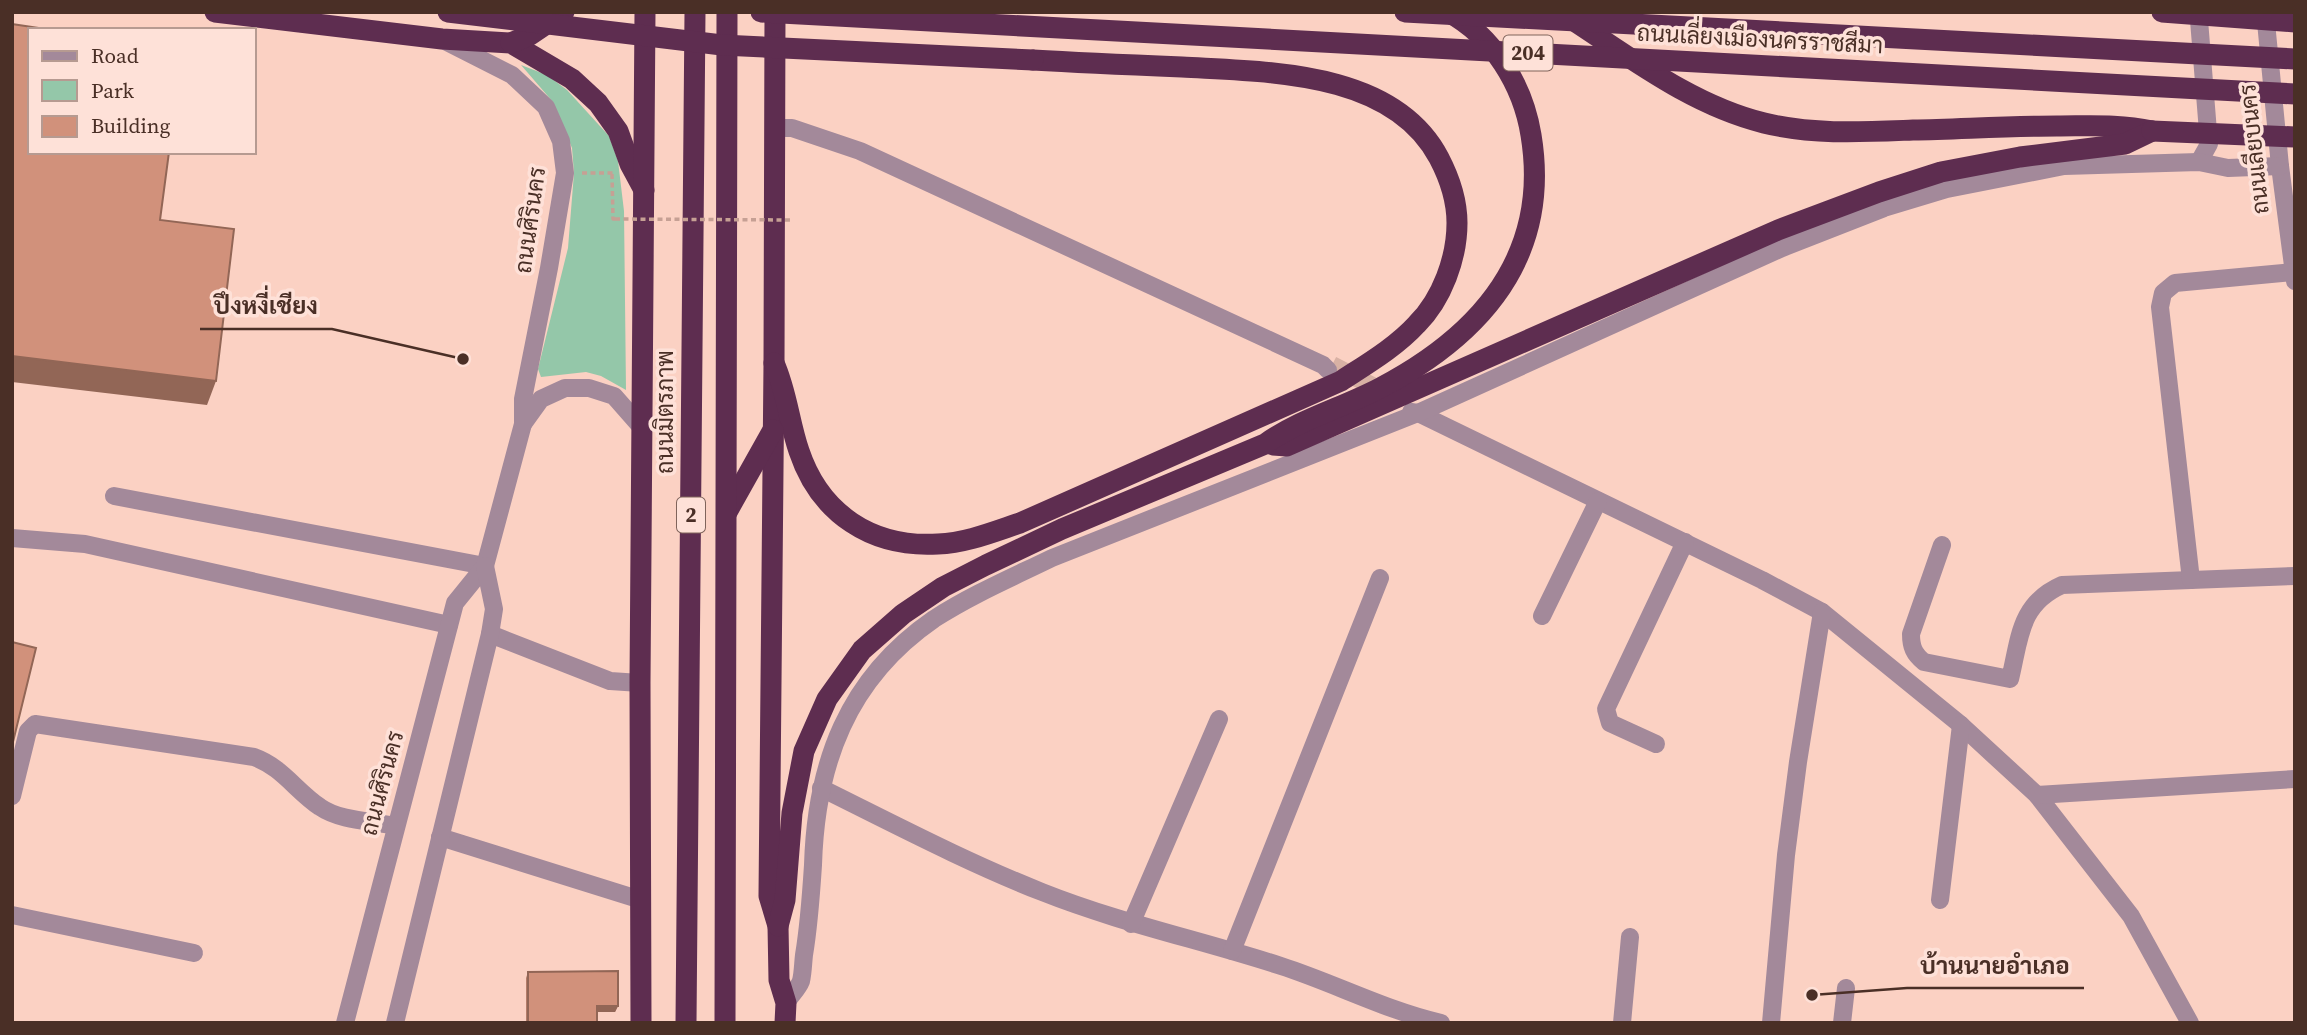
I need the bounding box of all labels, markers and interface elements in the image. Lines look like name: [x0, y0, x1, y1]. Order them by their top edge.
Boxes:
street label: ถนนเลี่ยงเมืองนครราชสีมา: [1636, 12, 1884, 61]
legend: [28, 28, 256, 154]
road number: 204: [1504, 36, 1552, 70]
text: Road: [91, 41, 139, 70]
text: Park: [91, 76, 135, 105]
street label: ถนนเลียบนคร: [2231, 82, 2277, 216]
text: Building: [91, 111, 170, 140]
street label: ถนนศิรินคร: [507, 165, 553, 275]
callout: ปึงหงี่เชียง: [200, 284, 332, 329]
text: ปึงหงี่เชียง: [212, 285, 318, 322]
street label: ถนนมิตรภาพ: [649, 350, 681, 474]
road number: 2: [677, 498, 705, 532]
street label: ถนนศิรินคร: [353, 727, 411, 839]
callout: บ้านนายอำเภอ: [1907, 943, 2084, 988]
text: บ้านนายอำเภอ: [1920, 949, 2070, 982]

